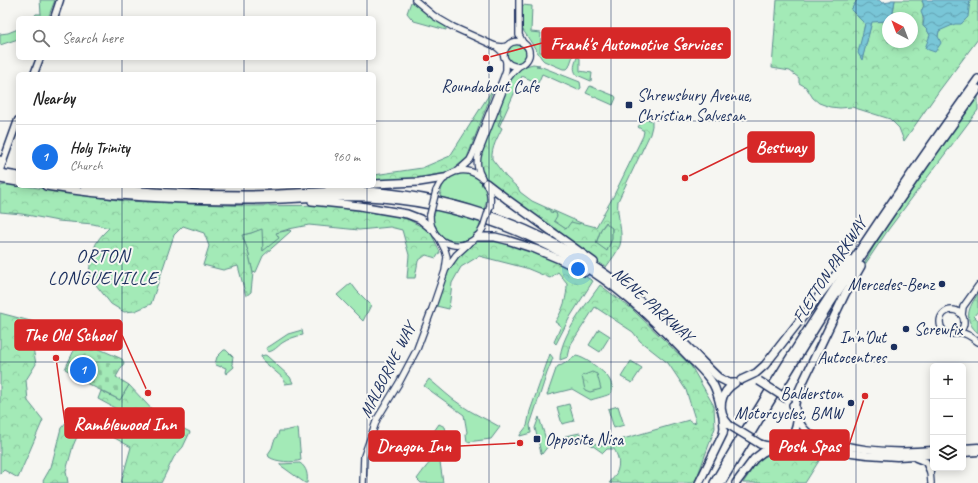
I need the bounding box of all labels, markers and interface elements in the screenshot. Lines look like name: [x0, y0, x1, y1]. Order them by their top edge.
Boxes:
north arrow: [882, 12, 918, 48]
search box: [16, 16, 376, 60]
icon: search: [30, 27, 52, 49]
callout: Frank's Automotive Services: [542, 28, 730, 58]
text: Search here: [62, 29, 123, 48]
text: Frank's Automotive Services: [550, 33, 723, 55]
marker: Roundabout Cafe: [485, 64, 495, 74]
place label: Roundabout Cafe: [441, 76, 540, 97]
place label: Shrewsbury Avenue, Christian Salvesan: [637, 85, 752, 126]
text: Nearby: [32, 88, 75, 109]
marker: Shrewsbury Avenue, Christian Salvesan: [624, 100, 634, 110]
callout: Bestway: [748, 132, 814, 162]
text: Bestway: [756, 136, 808, 158]
text: Holy Trinity: [70, 139, 130, 158]
text: 1: [42, 149, 48, 165]
text: 960 m: [332, 149, 360, 165]
text: Church: [70, 158, 103, 174]
street label: FLETTON PARKWAY: [788, 211, 873, 327]
district label: ORTON LONGUEVILLE: [48, 244, 160, 290]
your location: [568, 259, 588, 279]
street label: NENE PARKWAY: [608, 262, 700, 349]
place label: Mercedes-Benz: [848, 274, 936, 295]
marker: Mercedes-Benz: [937, 279, 947, 289]
street label: MALBORNE WAY: [355, 316, 422, 421]
place label: Screwfix: [914, 319, 963, 340]
callout: The Old School: [15, 320, 122, 350]
text: The Old School: [23, 324, 118, 346]
marker: Screwfix: [901, 324, 911, 334]
place label: In'n'Out Autocentres: [818, 327, 888, 368]
marker: In'n'Out Autocentres: [889, 342, 899, 352]
pin: 1: [70, 355, 96, 385]
map controls: [930, 363, 966, 471]
button: +: [930, 363, 966, 399]
place label: Balderston Motorcycles, BMW: [735, 383, 845, 424]
marker: Balderston Motorcycles, BMW: [846, 398, 856, 408]
button: −: [930, 399, 966, 435]
callout: Ramblewood Inn: [65, 408, 184, 438]
text: Ramblewood Inn: [74, 413, 177, 435]
place label: Opposite Nisa: [545, 429, 624, 450]
callout: Posh Spas: [770, 430, 849, 460]
callout: Dragon Inn: [369, 431, 460, 461]
marker: Opposite Nisa: [532, 434, 542, 444]
text: Dragon Inn: [377, 435, 452, 457]
text: Posh Spas: [778, 435, 842, 457]
button: layers: [930, 435, 966, 471]

